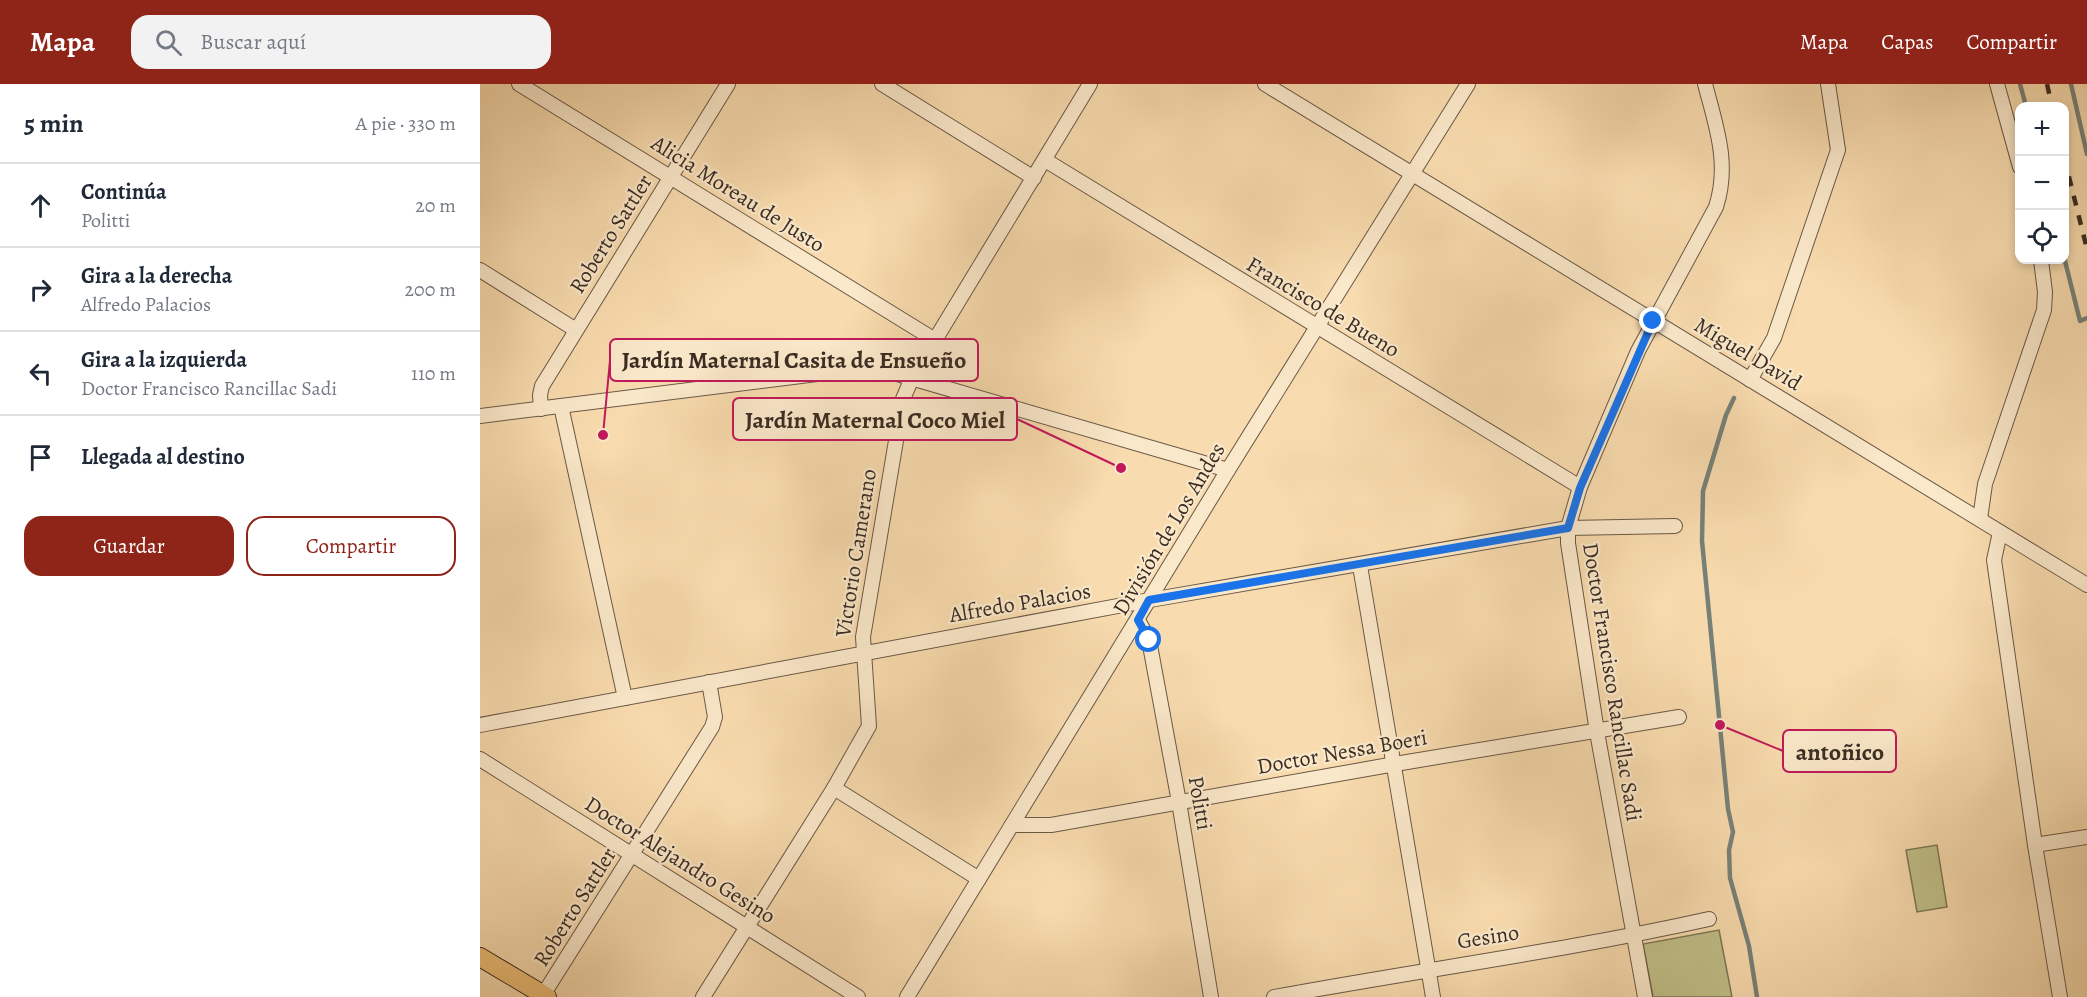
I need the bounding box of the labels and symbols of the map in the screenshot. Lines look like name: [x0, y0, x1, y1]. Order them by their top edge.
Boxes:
street label: Alicia Moreau de Justo: [645, 128, 831, 260]
street label: Roberto Sattler: [562, 169, 660, 299]
street label: Francisco de Bueno: [1241, 249, 1405, 365]
route end: [1639, 307, 1665, 333]
street label: Miguel David: [1689, 310, 1807, 398]
callout: Jardín Maternal Casita de Ensueño: [610, 339, 978, 381]
text: Jardín Maternal Casita de Ensueño: [622, 344, 966, 376]
callout: Jardín Maternal Coco Miel: [733, 398, 1017, 440]
text: Jardín Maternal Coco Miel: [745, 404, 1006, 436]
street label: División de Los Andes: [1106, 437, 1232, 621]
street label: Victorio Camerano: [828, 467, 884, 640]
street label: Doctor Francisco Rancillac Sadi: [1575, 540, 1649, 824]
street label: Alfredo Palacios: [946, 576, 1093, 630]
route start: [1135, 626, 1161, 652]
street label: Doctor Nessa Boeri: [1254, 722, 1430, 782]
callout: antoñico: [1783, 730, 1896, 772]
text: antoñico: [1796, 736, 1884, 768]
street label: Politti: [1181, 774, 1219, 832]
street label: Doctor Alejandro Gesino: [579, 789, 781, 931]
street label: Roberto Sattler: [526, 842, 624, 972]
street label: Gesino: [1455, 917, 1521, 957]

